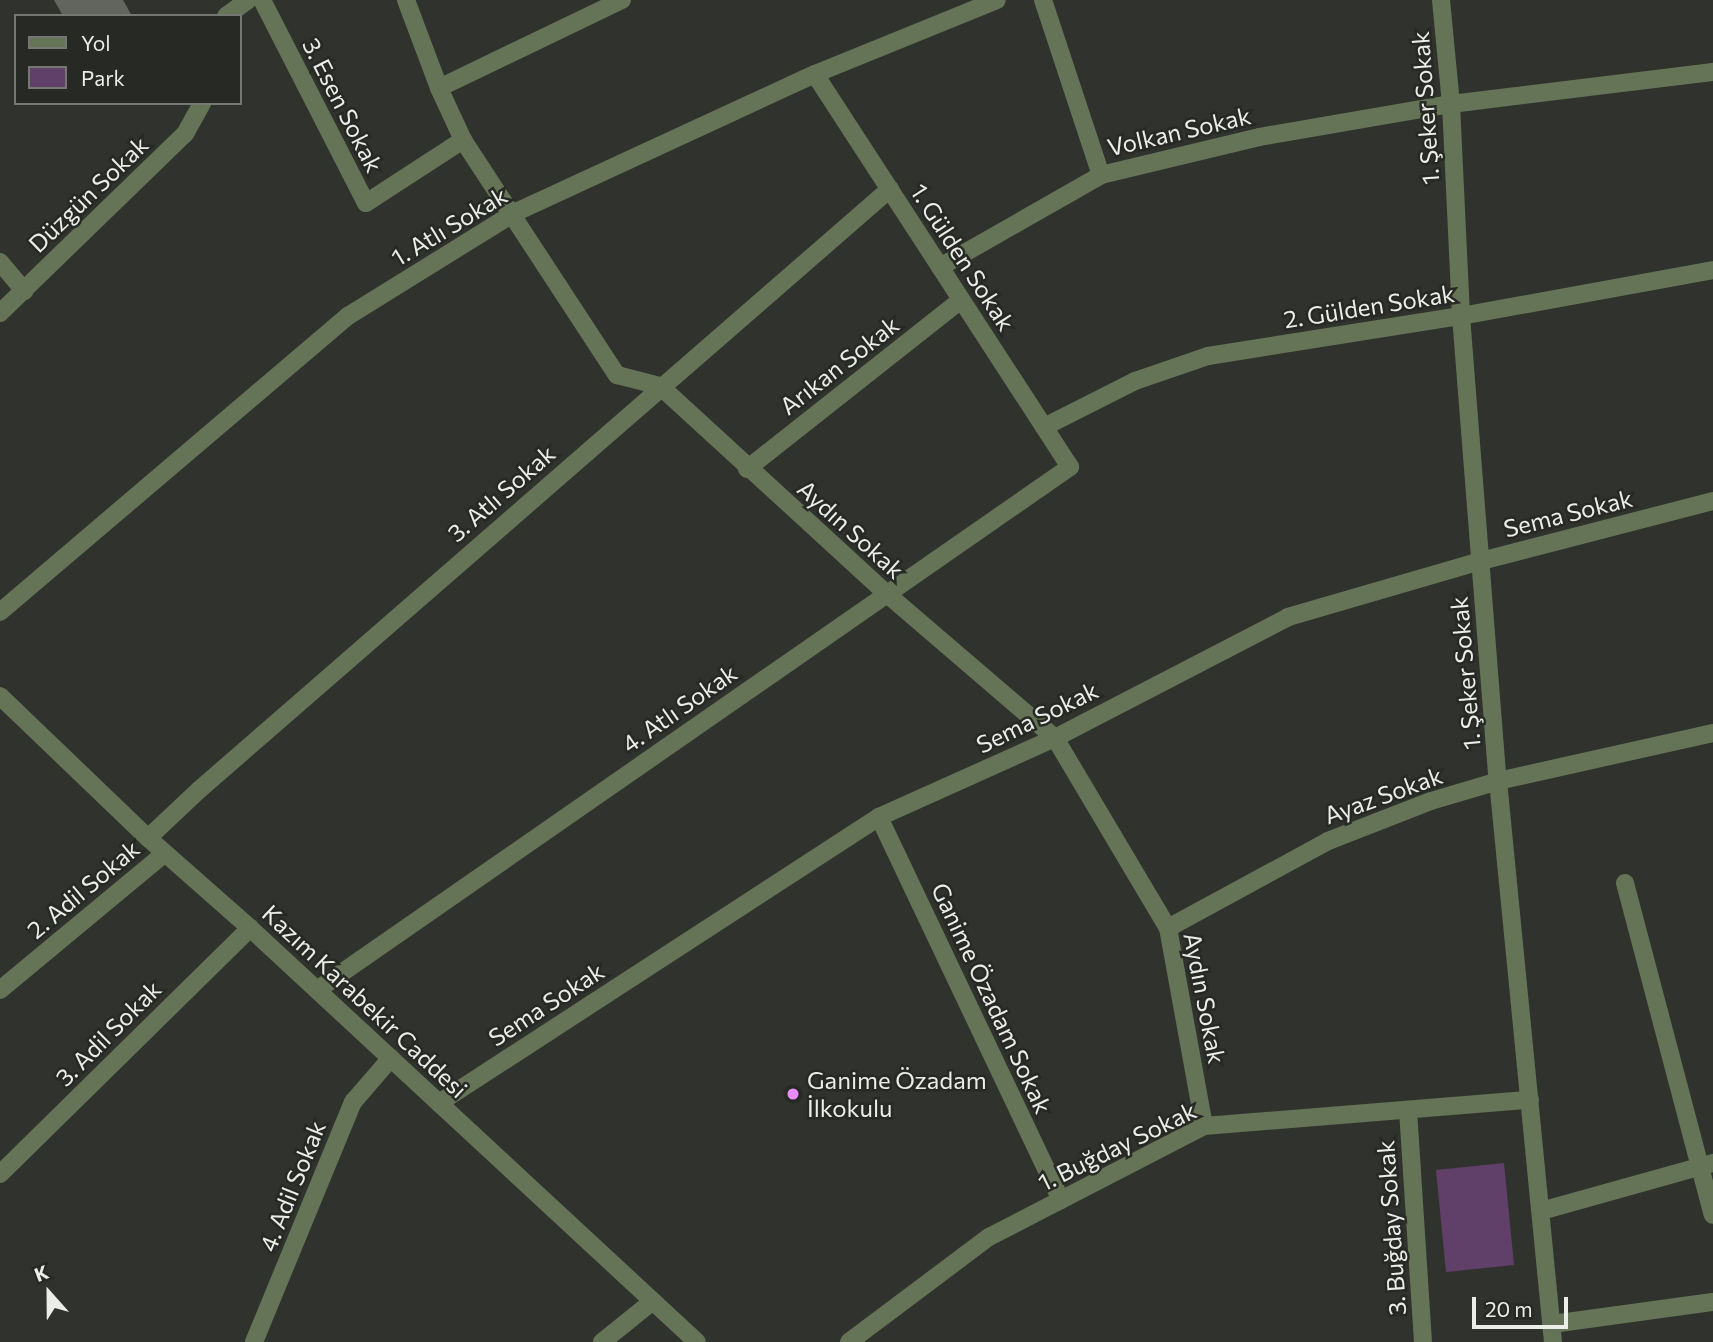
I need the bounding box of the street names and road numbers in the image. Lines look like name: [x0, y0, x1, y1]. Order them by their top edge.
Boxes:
street label: 1. Şeker Sokak: [1405, 30, 1445, 186]
street label: 3. Esen Sokak: [297, 33, 389, 177]
street label: Volkan Sokak: [1105, 101, 1253, 161]
street label: Düzgün Sokak: [22, 130, 154, 258]
street label: 1. Gülden Sokak: [905, 178, 1021, 336]
street label: 1. Atlı Sokak: [386, 180, 512, 272]
street label: 2. Gülden Sokak: [1282, 278, 1456, 334]
street label: Arıkan Sokak: [774, 310, 904, 420]
street label: 3. Atlı Sokak: [441, 439, 561, 547]
street label: Aydın Sokak: [792, 474, 910, 584]
street label: Sema Sokak: [1501, 483, 1635, 543]
street label: 1. Şeker Sokak: [1444, 595, 1486, 751]
street label: 4. Atlı Sokak: [616, 658, 742, 758]
street label: Sema Sokak: [971, 675, 1103, 759]
street label: Ayaz Sokak: [1320, 760, 1446, 830]
street label: 2. Adil Sokak: [21, 834, 145, 944]
street label: Ganime Özadam Sokak: [926, 878, 1058, 1118]
street label: Kazım Karabekir Caddesi: [257, 899, 473, 1103]
street label: Aydın Sokak: [1178, 930, 1232, 1066]
street label: Sema Sokak: [483, 956, 609, 1052]
street label: 3. Adil Sokak: [49, 974, 167, 1092]
street label: 1. Buğday Sokak: [1033, 1095, 1201, 1197]
street label: 4. Adil Sokak: [253, 1117, 331, 1255]
street label: 3. Buğday Sokak: [1371, 1140, 1411, 1316]

